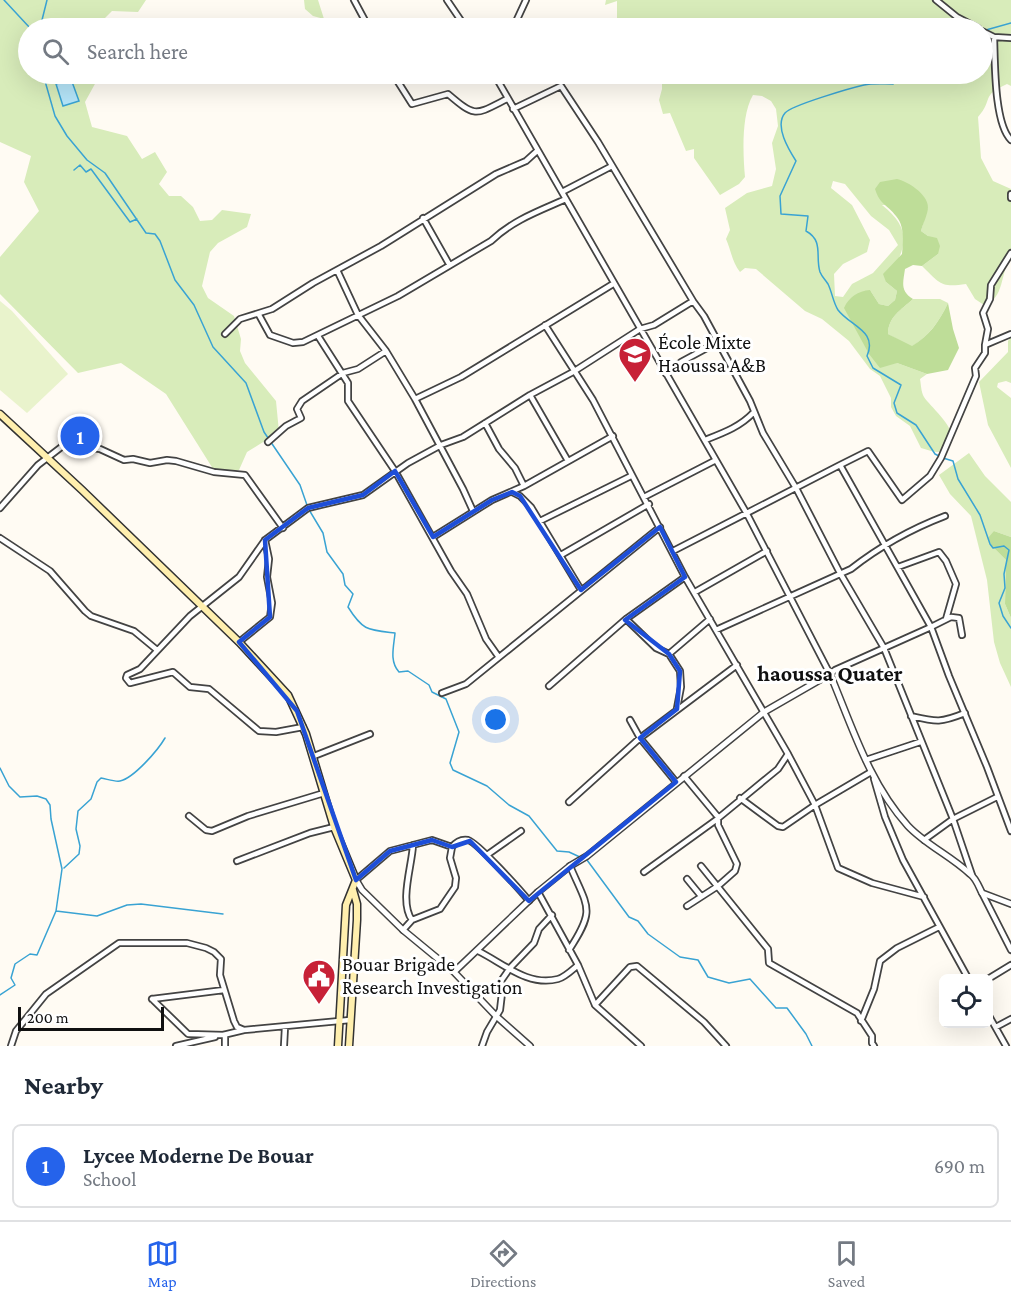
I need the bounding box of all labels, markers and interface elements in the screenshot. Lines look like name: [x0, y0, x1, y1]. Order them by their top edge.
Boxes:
search box: [18, 18, 993, 84]
icon: search: [39, 35, 72, 68]
text: Search here: [87, 39, 188, 64]
place label: École Mixte Haoussa A&B: [658, 331, 766, 376]
school or university icon: École Mixte Haoussa A&B: [617, 336, 653, 383]
pin: 1: [60, 414, 100, 458]
district label: haoussa Quater: [757, 661, 903, 686]
your location: [481, 705, 510, 734]
place label: Bouar Brigade Research Investigation: [342, 953, 523, 999]
public building icon: Bouar Brigade Research Investigation: [301, 958, 337, 1005]
map controls: [939, 974, 993, 1028]
button: locate: [939, 974, 993, 1028]
scale bar: [18, 1004, 164, 1032]
text: 200 m: [27, 1009, 69, 1026]
text: Nearby: [24, 1071, 103, 1100]
text: Lycee Moderne De Bouar: [83, 1143, 314, 1168]
text: 1: [42, 1155, 49, 1177]
text: 690 m: [934, 1155, 985, 1177]
text: School: [83, 1168, 136, 1190]
tab: Map: [146, 1237, 179, 1290]
tab: Directions: [470, 1237, 536, 1290]
tab: Saved: [828, 1237, 865, 1290]

